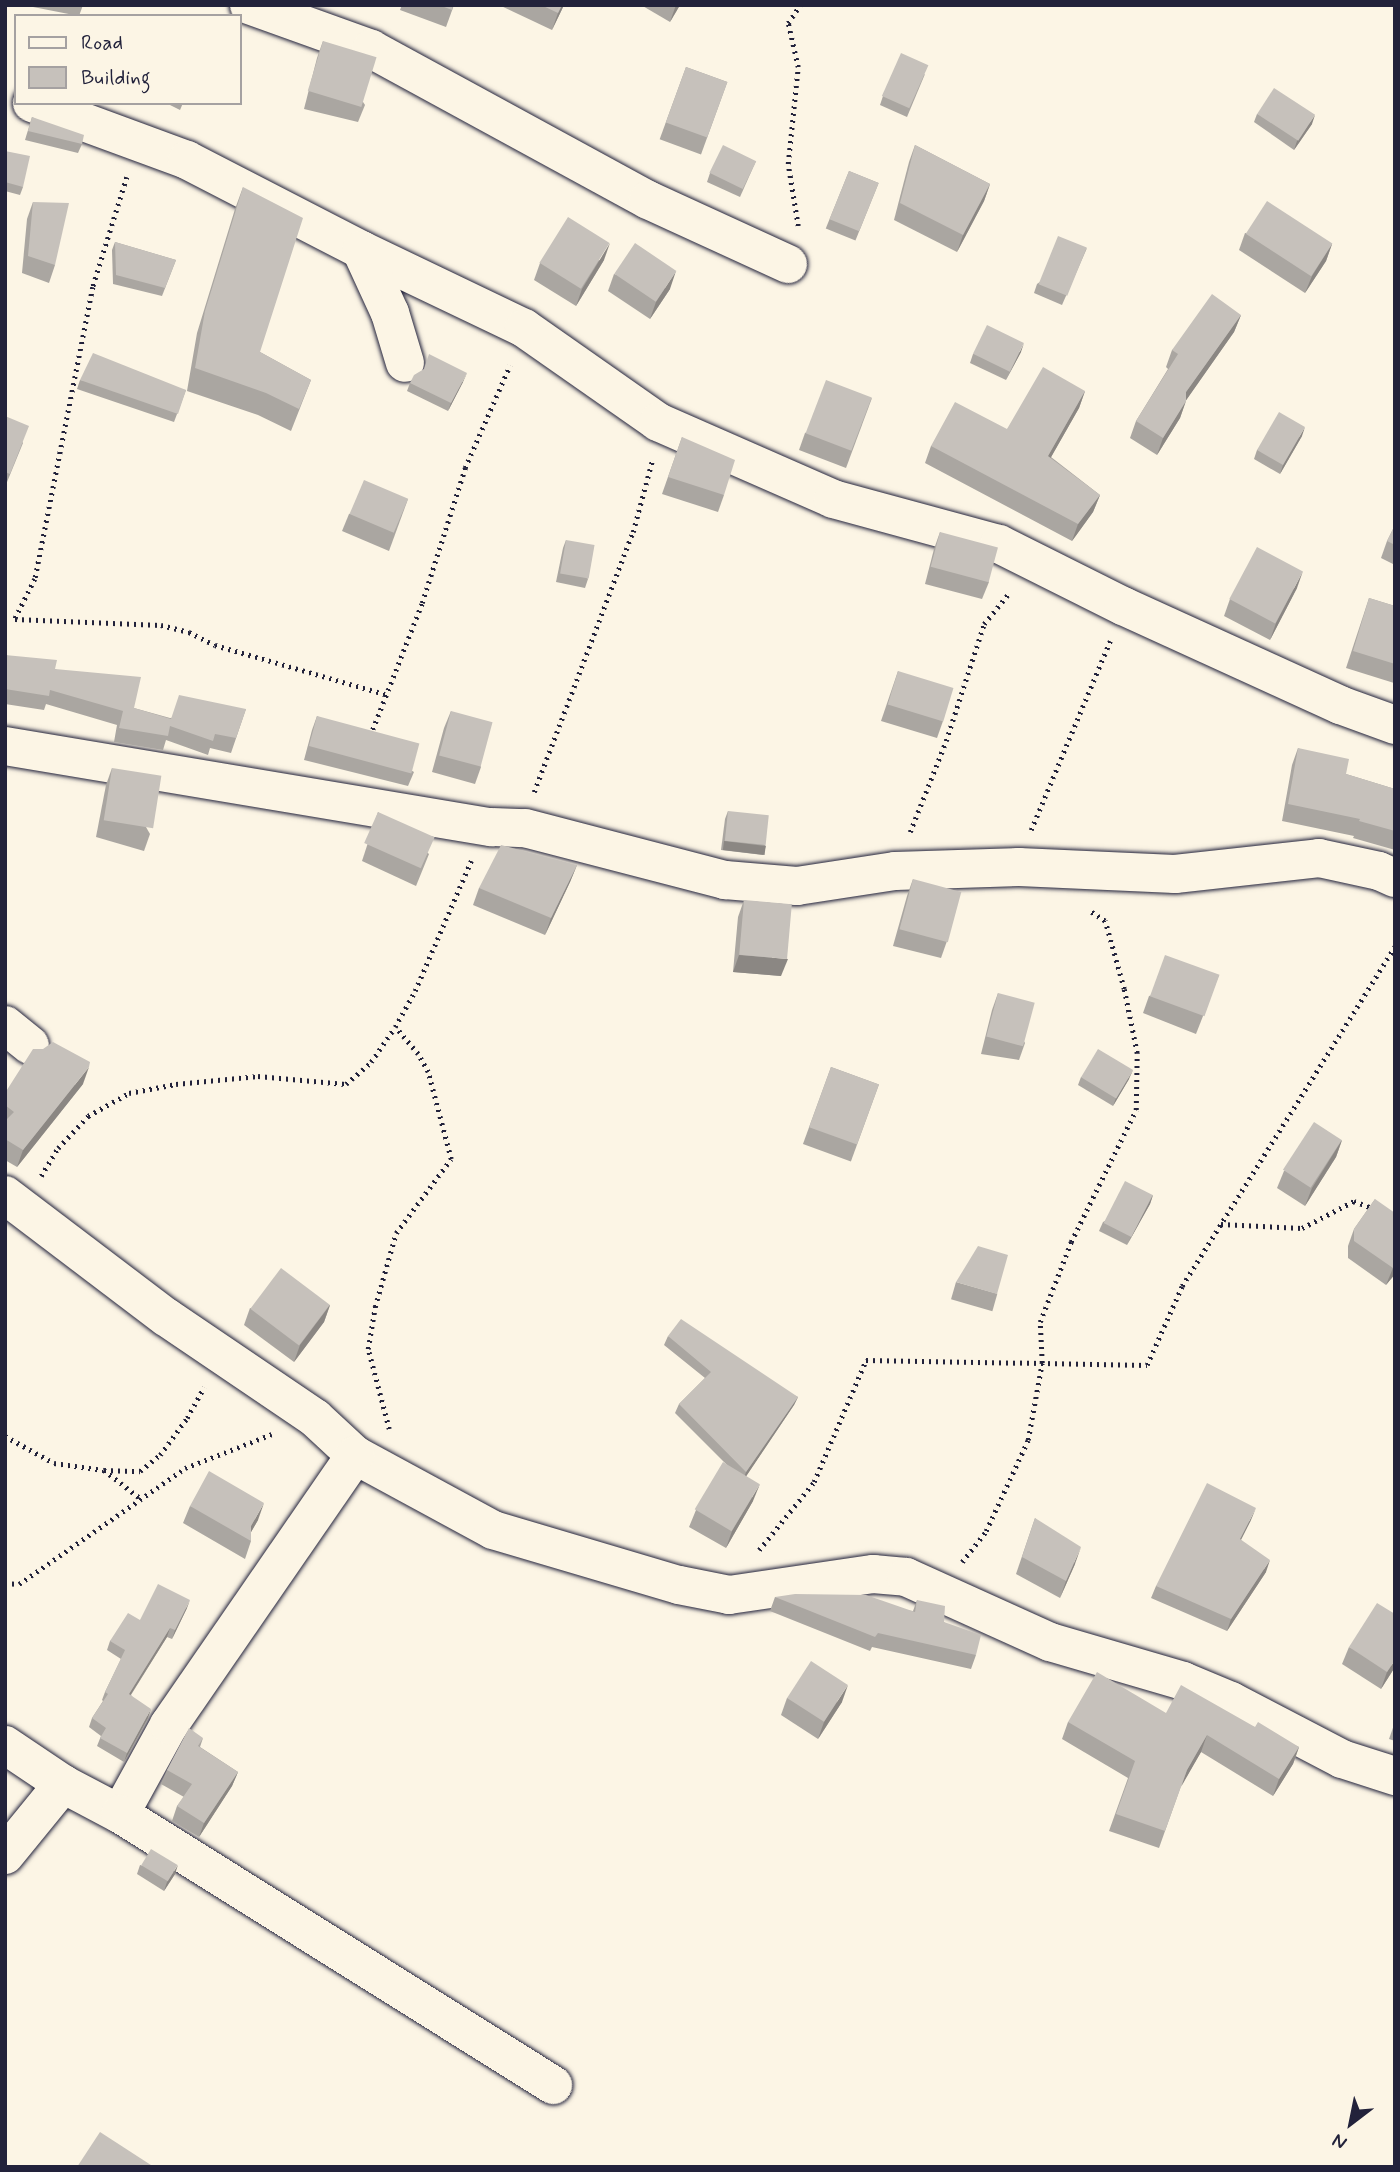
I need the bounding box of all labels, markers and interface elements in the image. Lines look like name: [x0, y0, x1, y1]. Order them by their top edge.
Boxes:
legend: [14, 14, 242, 105]
text: Road: [81, 29, 123, 57]
text: Building: [81, 64, 151, 92]
north arrow: [1316, 2088, 1386, 2158]
text: N: [1328, 2127, 1352, 2155]

